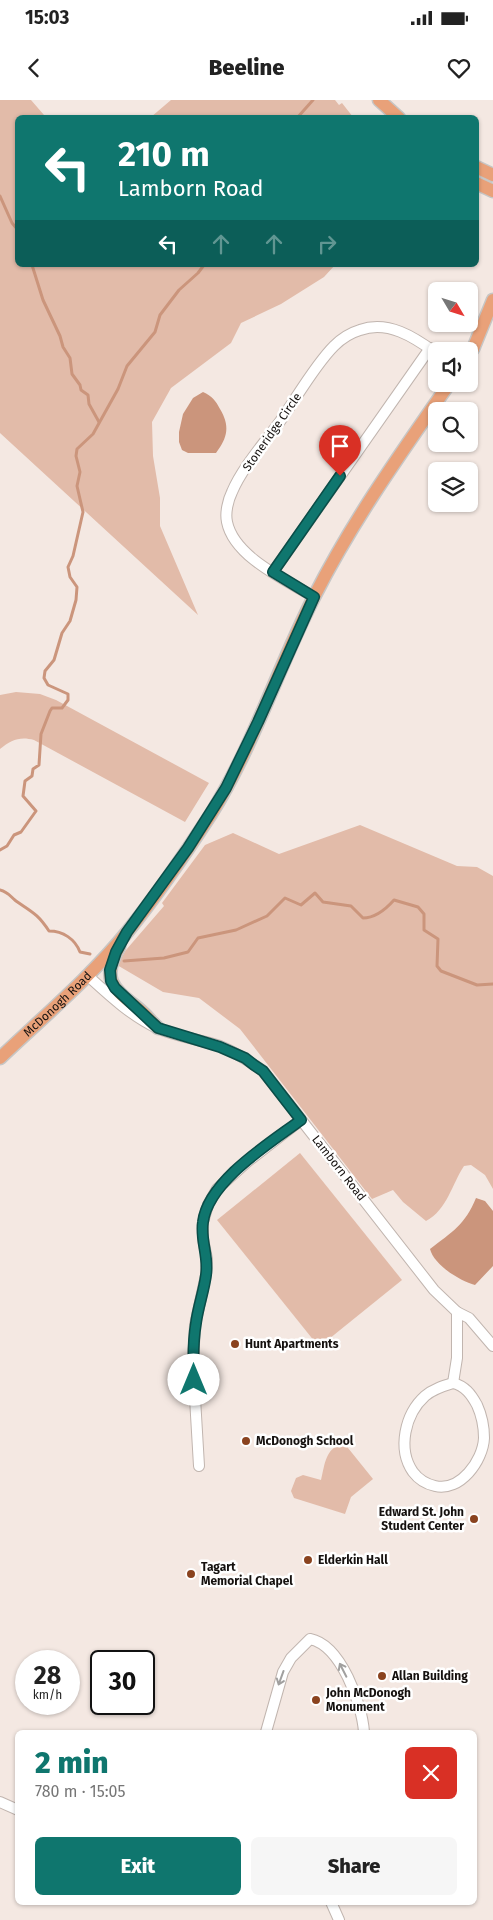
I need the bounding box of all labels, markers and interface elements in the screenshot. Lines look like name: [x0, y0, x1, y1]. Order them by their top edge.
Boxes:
text: 15:03: [25, 6, 69, 29]
icon: back: [20, 54, 48, 82]
text: Beeline: [209, 54, 284, 81]
icon: heart: [445, 54, 473, 82]
text: 210 m: [118, 133, 210, 175]
icon: left: [35, 135, 100, 200]
text: Lamborn Road: [118, 175, 263, 202]
icon: left: [154, 230, 182, 258]
icon: ahead: [207, 230, 235, 258]
icon: ahead: [260, 230, 288, 258]
icon: right: [313, 230, 341, 258]
north arrow: [428, 282, 478, 332]
map controls: [428, 282, 478, 512]
button: sound: [428, 342, 478, 392]
street label: Stoneridge Circle: [240, 390, 304, 474]
button: search: [428, 402, 478, 452]
pin: [319, 425, 361, 476]
icon: arrive: [326, 432, 354, 460]
button: layers: [428, 462, 478, 512]
street label: McDonogh Road: [21, 969, 95, 1039]
street label: Lamborn Road: [309, 1132, 369, 1204]
place label: Hunt Apartments: [245, 1337, 339, 1351]
marker: Hunt Apartments: [229, 1338, 241, 1350]
position arrow: [167, 1353, 219, 1405]
place label: McDonogh School: [256, 1434, 354, 1448]
marker: McDonogh School: [240, 1435, 252, 1447]
place label: Edward St. John Student Center: [379, 1505, 464, 1533]
marker: Edward St. John Student Center: [468, 1513, 480, 1525]
place label: Elderkin Hall: [318, 1553, 388, 1567]
marker: Elderkin Hall: [302, 1554, 314, 1566]
place label: Tagart Memorial Chapel: [201, 1560, 293, 1588]
marker: Tagart Memorial Chapel: [185, 1568, 197, 1580]
speed limit sign: 30: [90, 1650, 155, 1715]
text: 28: [34, 1661, 61, 1691]
one-way arrow: [338, 1663, 348, 1678]
place label: Allan Building: [391, 1669, 468, 1683]
one-way arrow: [276, 1670, 285, 1685]
marker: Allan Building: [376, 1670, 388, 1682]
place label: John McDonogh Monument: [325, 1686, 411, 1714]
text: km/h: [33, 1688, 62, 1702]
marker: John McDonogh Monument: [310, 1694, 322, 1706]
text: 2 min: [35, 1745, 108, 1781]
button: close: [405, 1747, 457, 1799]
text: 780 m · 15:05: [35, 1782, 126, 1801]
button: Exit: [35, 1837, 241, 1895]
button: Share: [251, 1837, 457, 1895]

